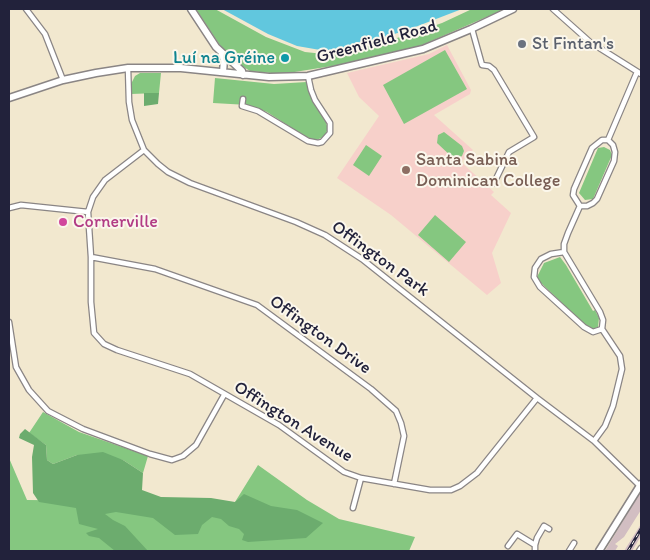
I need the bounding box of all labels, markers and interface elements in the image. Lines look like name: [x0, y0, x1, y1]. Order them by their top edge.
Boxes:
street label: Greenfield Road: [314, 15, 440, 69]
place label: St Fintan's: [532, 33, 614, 55]
marker: St Fintan's: [516, 38, 528, 50]
place label: Luí na Gréine: [173, 47, 275, 69]
marker: Luí na Gréine: [279, 52, 291, 64]
place label: Santa Sabina Dominican College: [416, 149, 561, 192]
marker: Santa Sabina Dominican College: [400, 164, 412, 176]
place label: Cornerville: [73, 211, 158, 233]
marker: Cornerville: [57, 216, 69, 228]
street label: Offington Park: [327, 216, 433, 302]
street label: Offington Drive: [265, 291, 375, 379]
street label: Offington Avenue: [229, 377, 357, 467]

